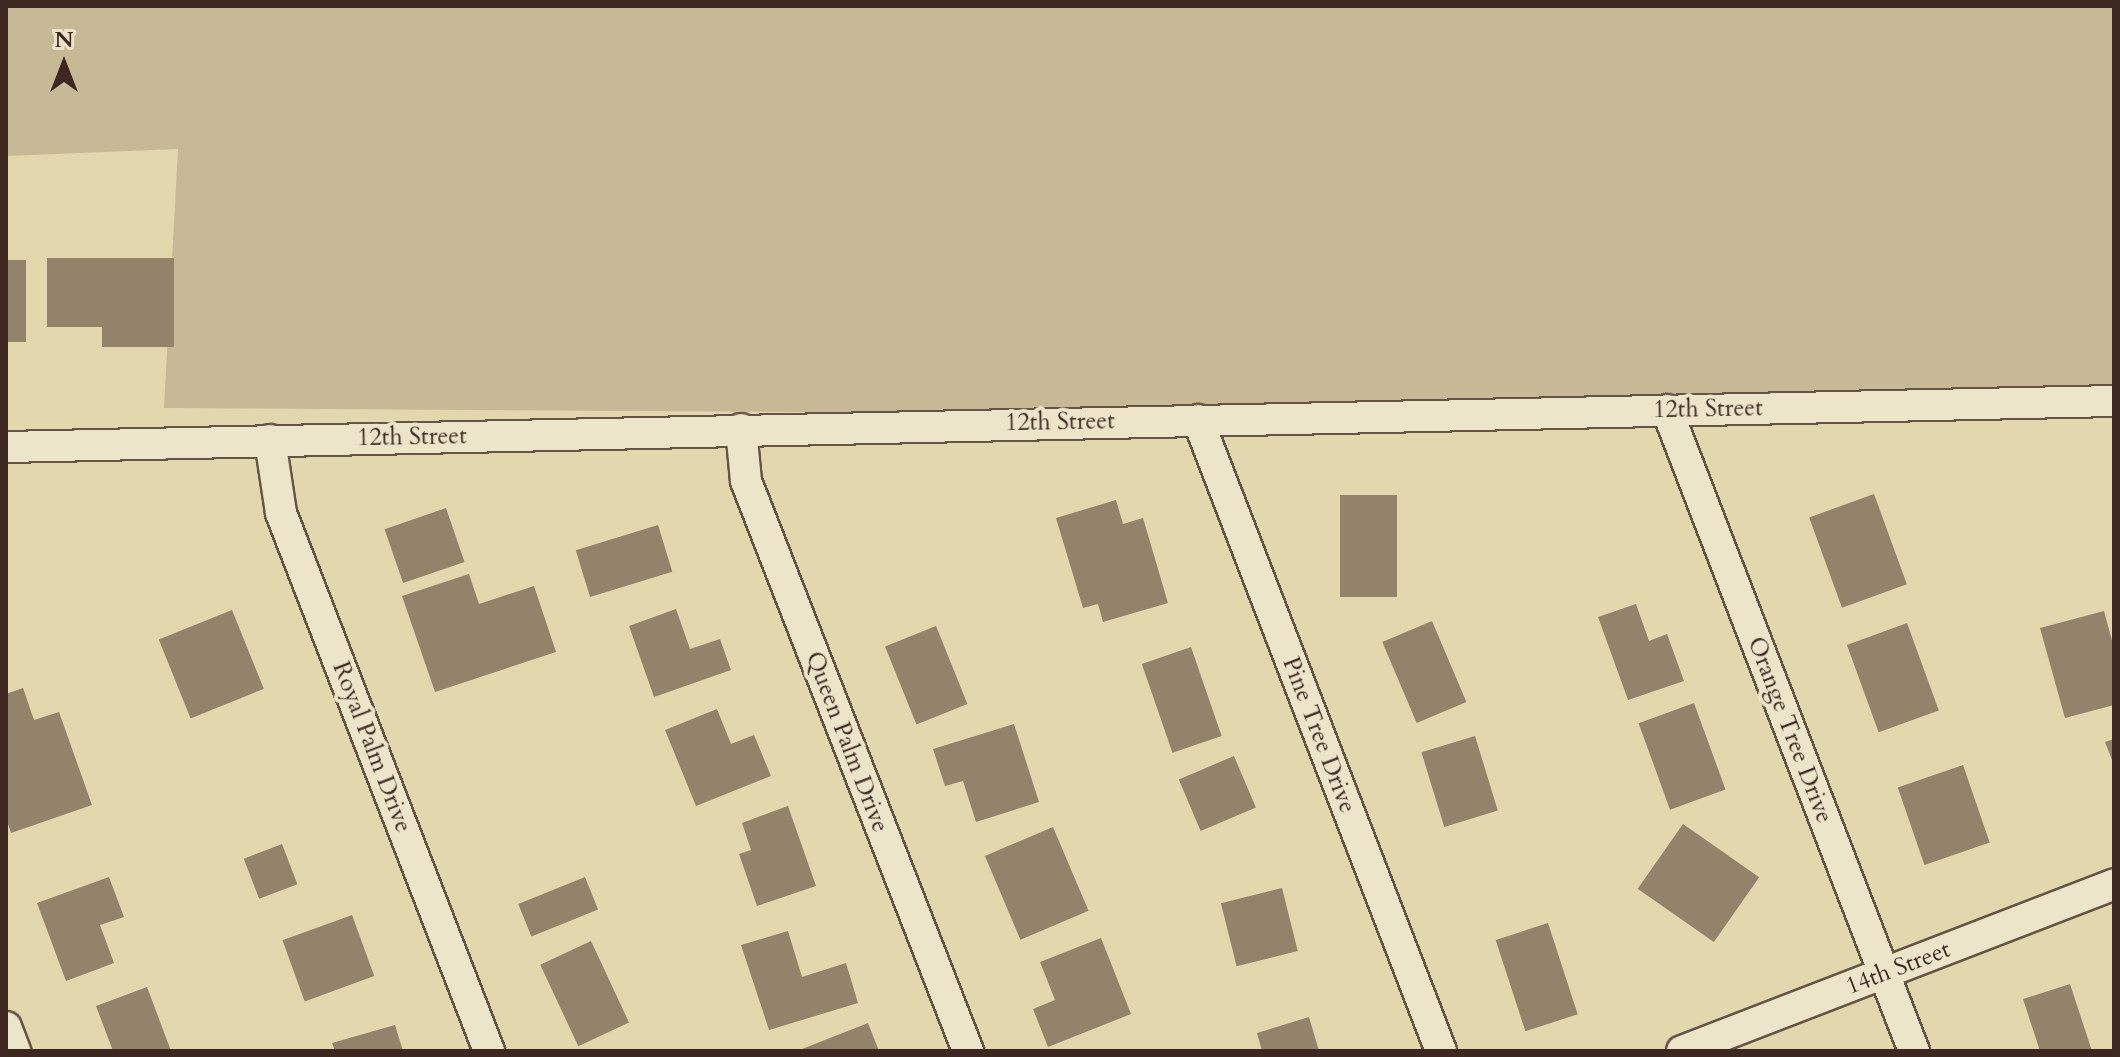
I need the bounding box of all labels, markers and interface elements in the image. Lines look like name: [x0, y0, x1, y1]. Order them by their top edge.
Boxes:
north arrow: [24, 24, 104, 104]
text: N: [54, 25, 74, 55]
street label: 12th Street: [1653, 394, 1763, 424]
street label: 12th Street: [1005, 407, 1115, 437]
street label: 12th Street: [357, 422, 467, 452]
street label: Orange Tree Drive: [1741, 633, 1839, 827]
street label: Queen Palm Drive: [799, 648, 895, 836]
street label: Pine Tree Drive: [1276, 653, 1362, 817]
street label: Royal Palm Drive: [326, 658, 418, 836]
street label: 14th Street: [1842, 935, 1954, 1001]

